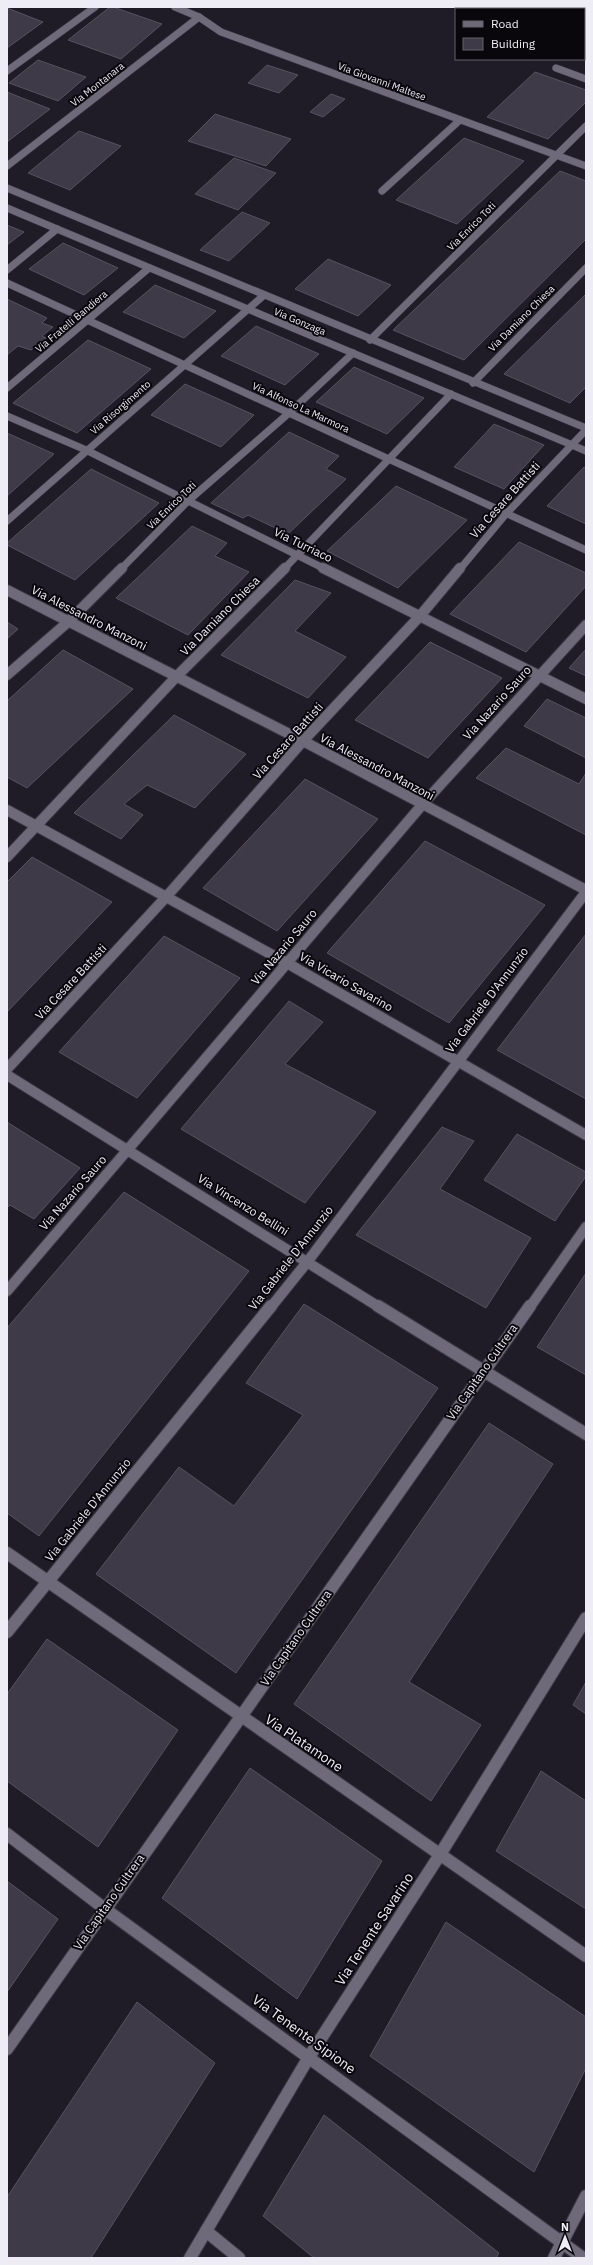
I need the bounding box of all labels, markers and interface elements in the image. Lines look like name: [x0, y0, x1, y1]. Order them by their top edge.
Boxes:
legend: [455, 8, 585, 60]
text: Road: [491, 16, 519, 31]
text: Building: [491, 36, 536, 51]
street label: Via Montanara: [68, 59, 127, 109]
street label: Via Giovanni Maltese: [336, 59, 428, 104]
street label: Via Enrico Toti: [444, 199, 498, 253]
street label: Via Damiano Chiesa: [485, 282, 558, 354]
street label: Via Fratelli Bandiera: [33, 287, 111, 355]
street label: Via Gonzaga: [272, 305, 328, 338]
street label: Via Risorgimento: [87, 377, 154, 437]
street label: Via Alfonso La Marmora: [250, 379, 352, 436]
street label: Via Cesare Battisti: [466, 458, 543, 541]
street label: Via Enrico Toti: [144, 479, 199, 532]
street label: Via Turriaco: [271, 524, 335, 565]
street label: Via Damiano Chiesa: [177, 572, 263, 659]
street label: Via Alessandro Manzoni: [29, 582, 150, 653]
street label: Via Nazario Sauro: [459, 662, 534, 743]
street label: Via Cesare Battisti: [249, 699, 326, 782]
street label: Via Alessandro Manzoni: [317, 730, 437, 803]
street label: Via Nazario Sauro: [247, 905, 320, 988]
street label: Via Cesare Battisti: [32, 941, 110, 1023]
street label: Via Gabriele D'Annunzio: [442, 944, 531, 1055]
street label: Via Vicario Savarino: [297, 949, 396, 1015]
street label: Via Nazario Sauro: [36, 1152, 110, 1233]
street label: Via Vincenzo Bellini: [195, 1170, 292, 1239]
street label: Via Gabriele D'Annunzio: [245, 1202, 336, 1313]
street label: Via Capitano Cultrera: [443, 1320, 521, 1423]
street label: Via Gabriele D'Annunzio: [41, 1455, 134, 1564]
street label: Via Capitano Cultrera: [257, 1586, 335, 1689]
street label: Via Platamone: [261, 1710, 347, 1776]
street label: Via Capitano Cultrera: [70, 1850, 148, 1953]
street label: Via Tenente Savarino: [331, 1869, 417, 1989]
street label: Via Tenente Sipione: [249, 1990, 360, 2078]
north arrow: [545, 2217, 585, 2257]
text: N: [561, 2220, 569, 2234]

